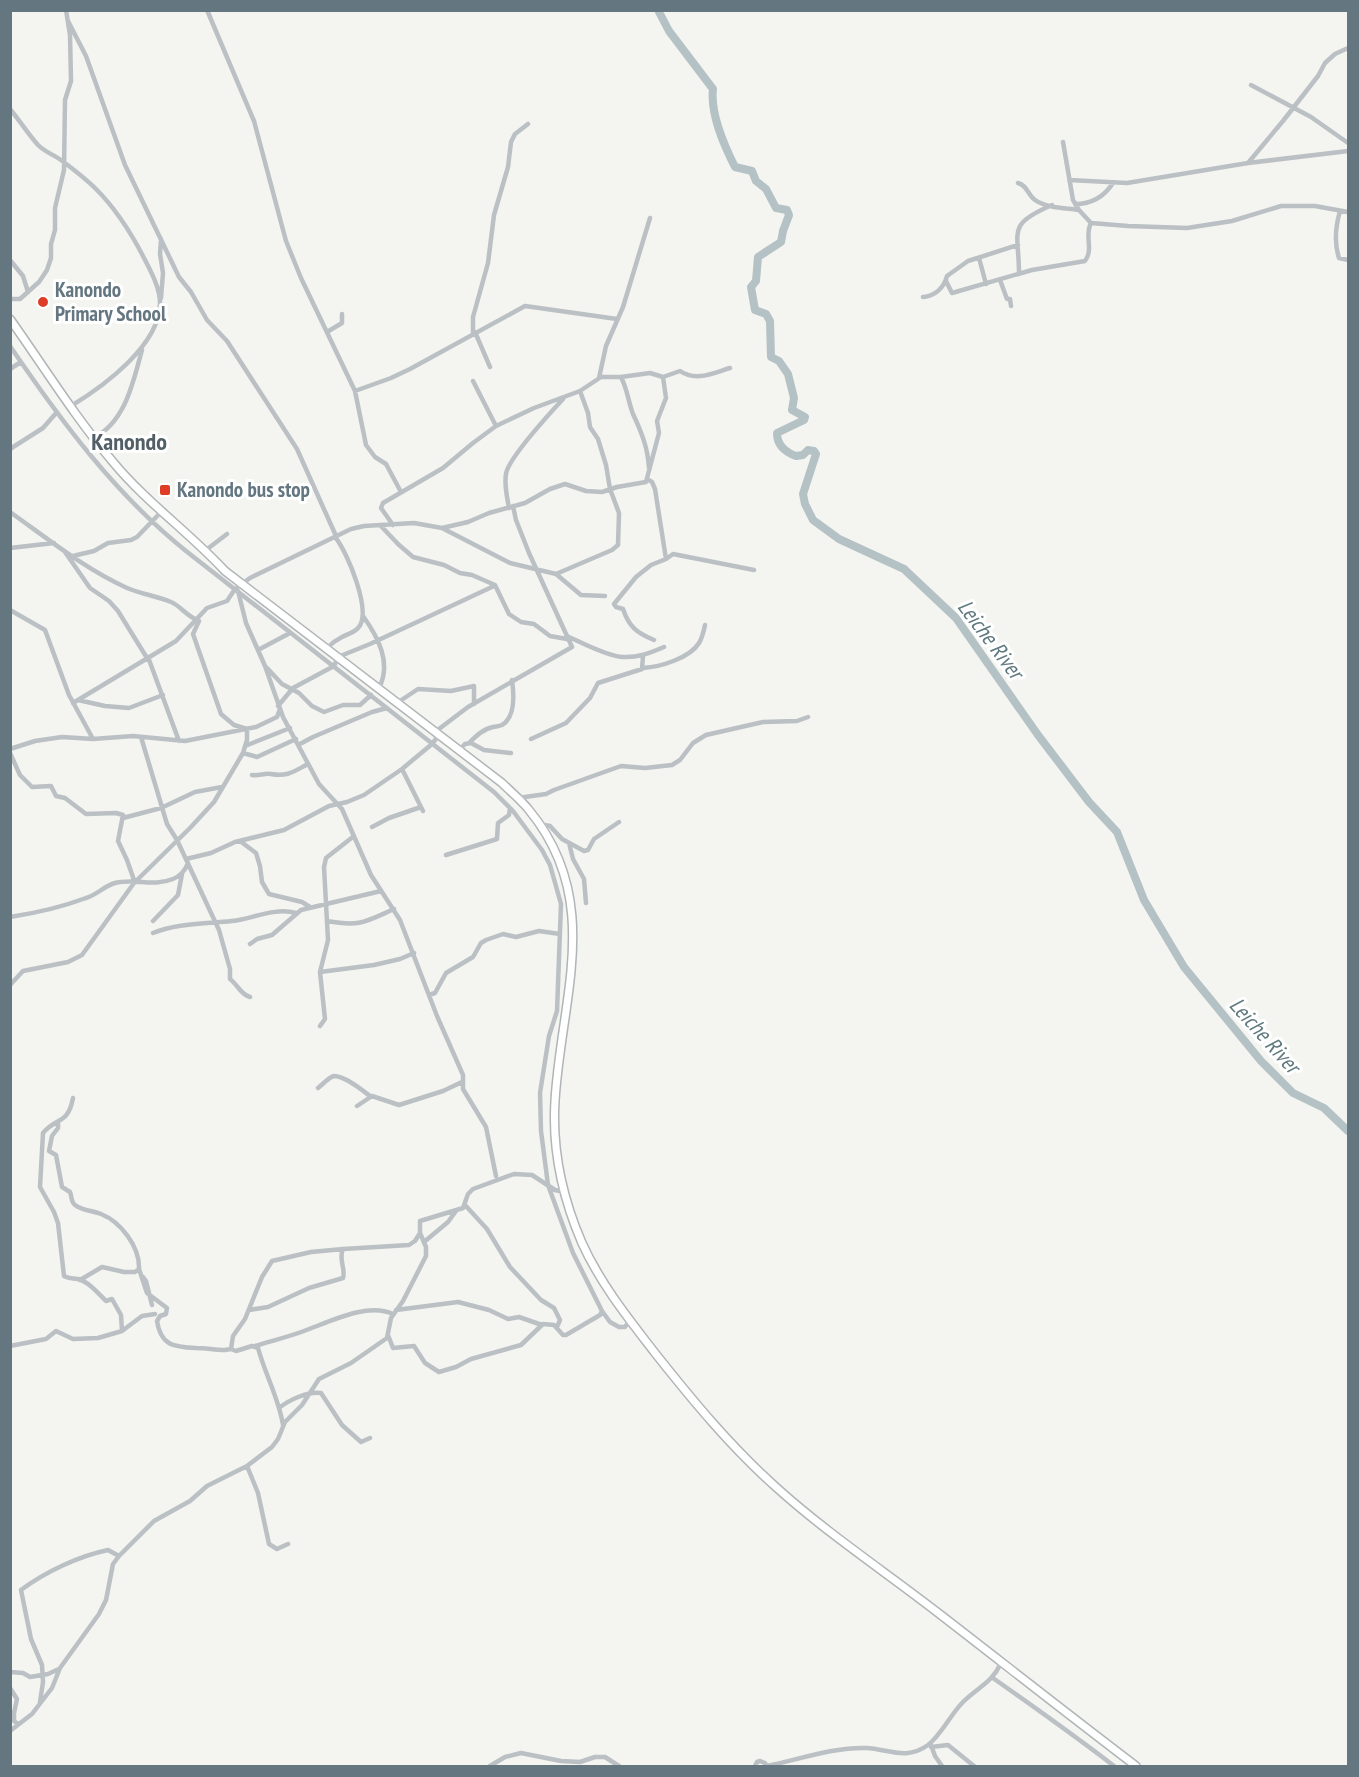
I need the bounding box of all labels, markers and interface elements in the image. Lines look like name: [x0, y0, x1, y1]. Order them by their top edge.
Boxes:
place label: Kanondo Primary School: [55, 276, 167, 327]
marker: Kanondo Primary School: [36, 295, 50, 309]
district label: Kanondo: [91, 426, 167, 457]
place label: Kanondo bus stop: [177, 476, 310, 503]
marker: Kanondo bus stop: [158, 483, 172, 497]
water label: Leiche River: [952, 594, 1032, 687]
water label: Leiche River: [1224, 991, 1308, 1081]

